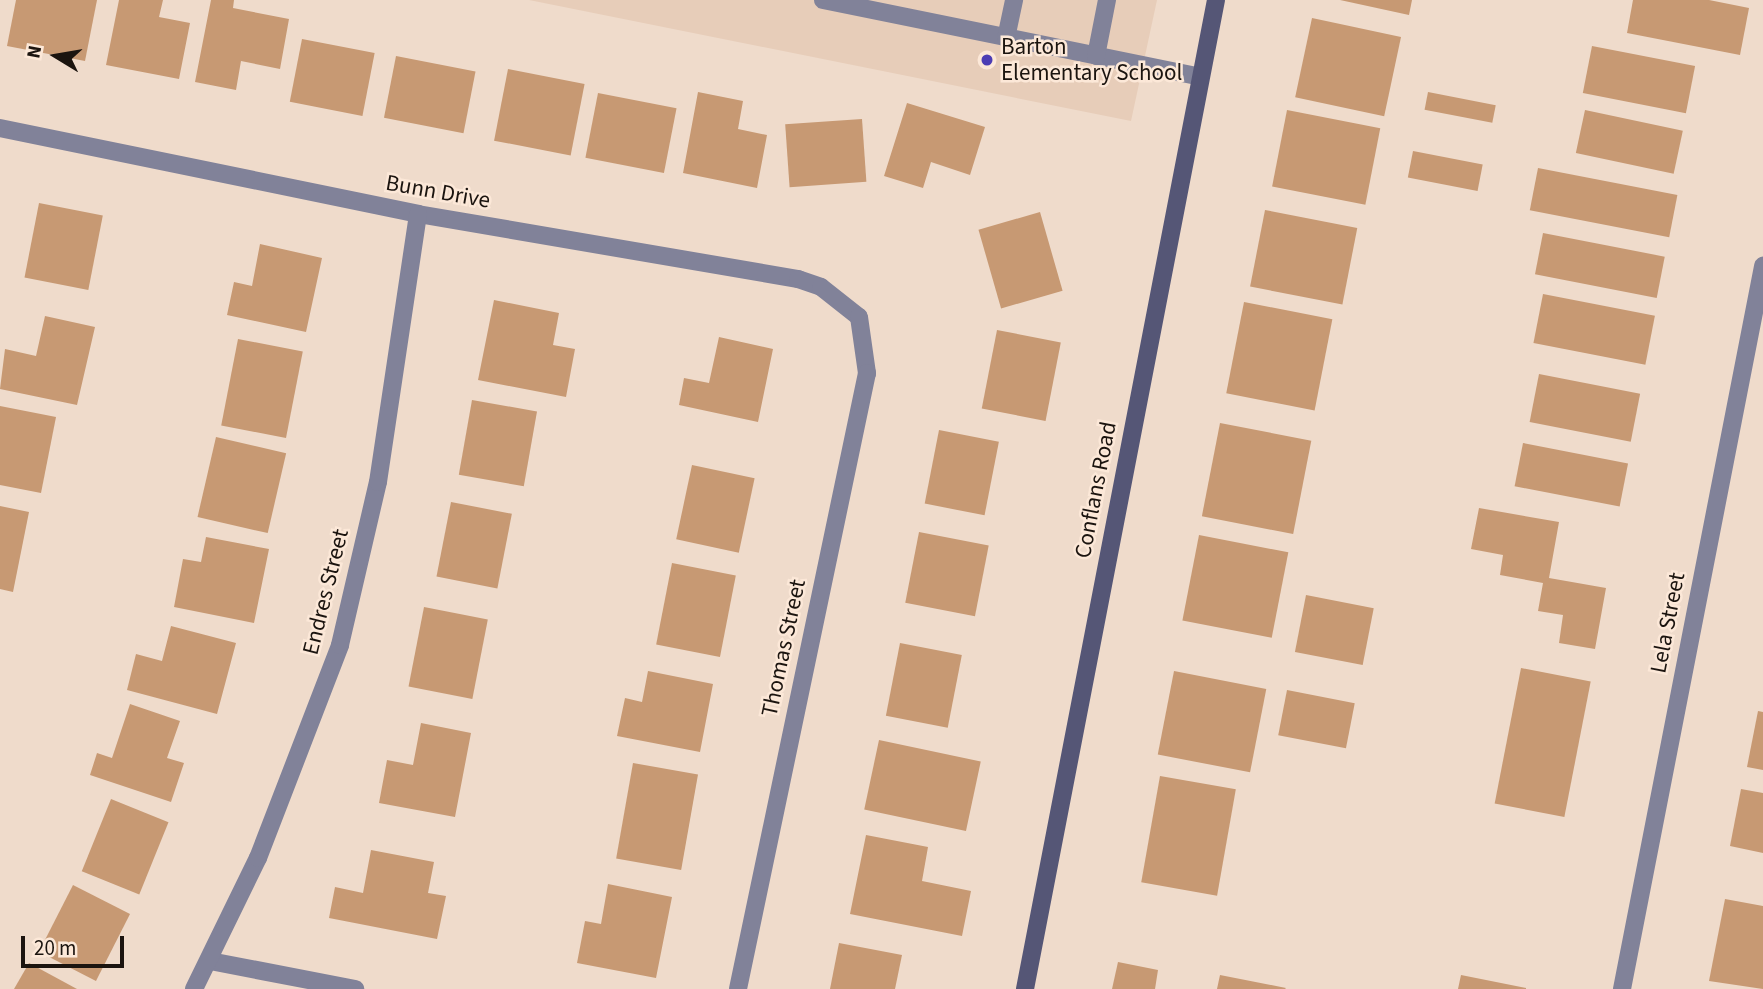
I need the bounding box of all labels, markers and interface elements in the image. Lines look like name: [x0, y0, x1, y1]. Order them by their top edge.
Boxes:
north arrow: [21, 21, 91, 91]
place label: Barton Elementary School: [1001, 33, 1182, 87]
text: N: [20, 43, 49, 61]
marker: Barton Elementary School: [979, 52, 995, 68]
street label: Bunn Drive: [384, 169, 492, 215]
street label: Conflans Road: [1069, 419, 1123, 561]
street label: Endres Street: [297, 526, 355, 658]
street label: Lela Street: [1645, 570, 1691, 676]
street label: Thomas Street: [756, 577, 812, 719]
scale bar: [24, 922, 128, 966]
text: 20 m: [34, 933, 76, 963]

